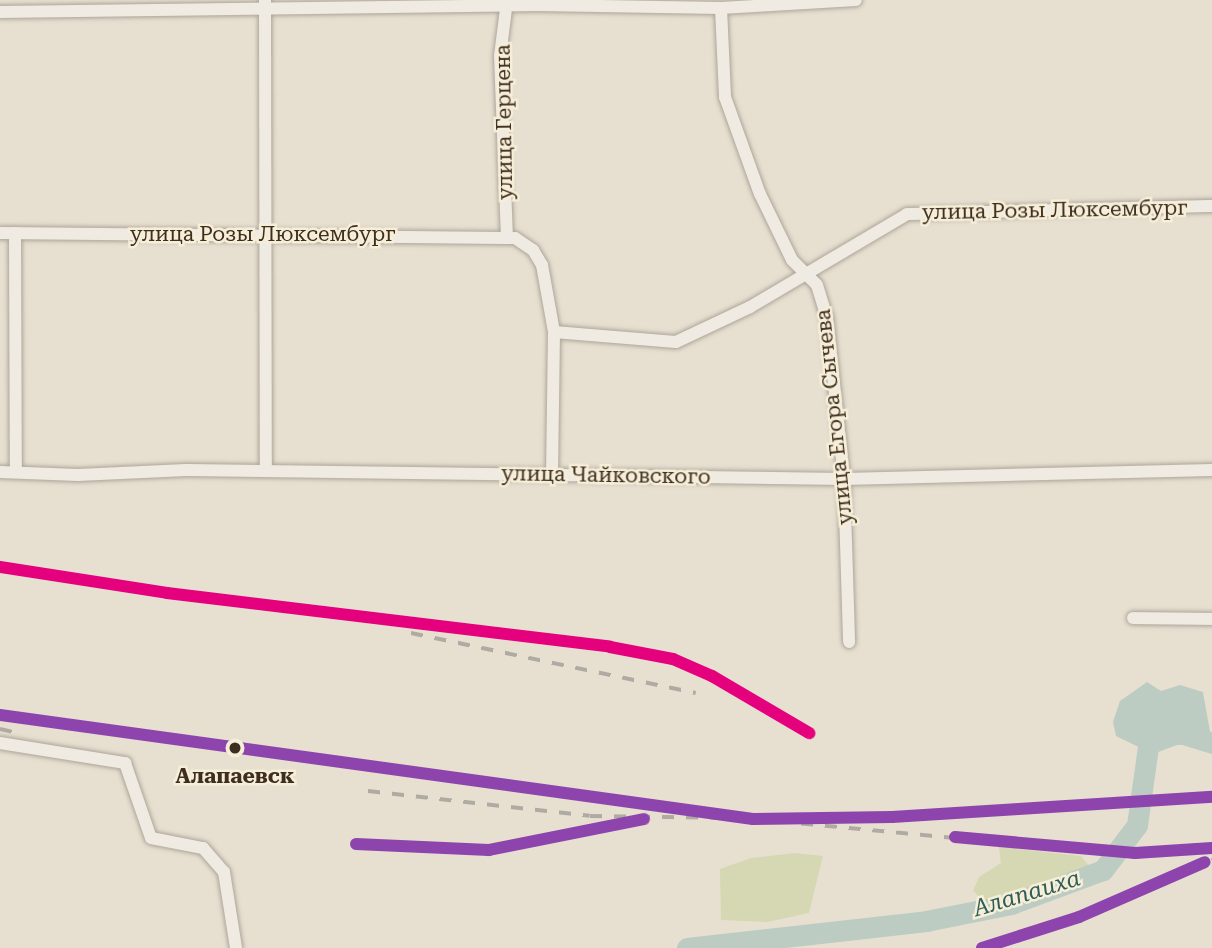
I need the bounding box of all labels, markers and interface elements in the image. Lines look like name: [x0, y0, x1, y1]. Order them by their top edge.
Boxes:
street label: улица Герцена: [490, 44, 518, 200]
street label: улица Розы Люксембург: [922, 195, 1188, 225]
street label: улица Розы Люксембург: [130, 221, 396, 247]
street label: улица Егора Сычева: [810, 308, 858, 526]
street label: улица Чайковского: [501, 461, 711, 489]
marker: Алапаевск: [223, 736, 247, 760]
place label: Алапаевск: [176, 763, 294, 789]
water label: Алапаиха: [970, 865, 1084, 923]

